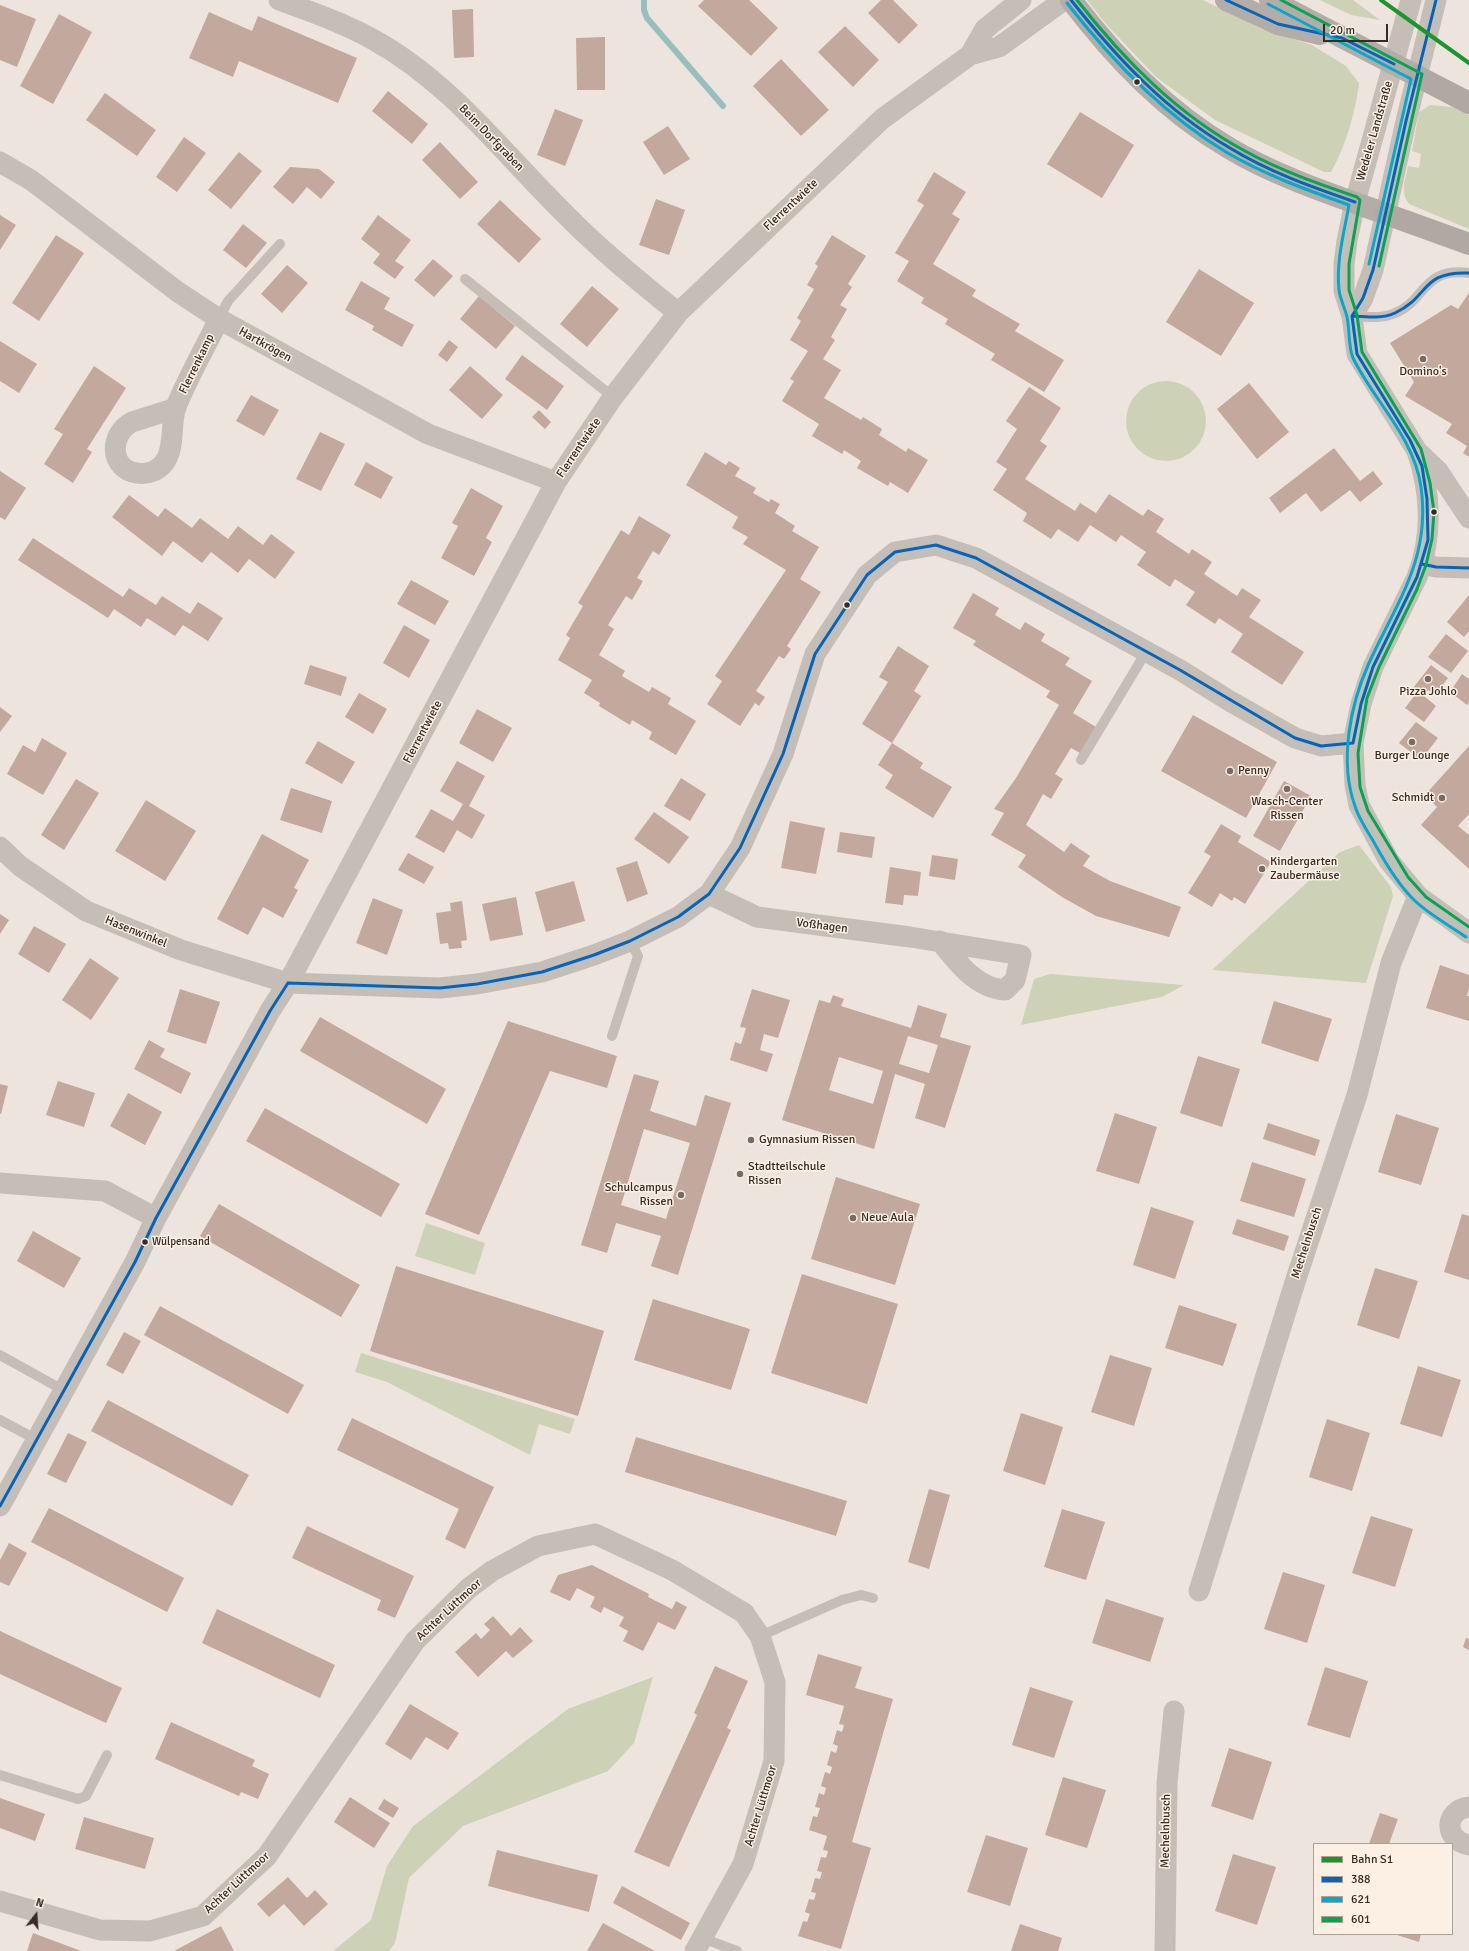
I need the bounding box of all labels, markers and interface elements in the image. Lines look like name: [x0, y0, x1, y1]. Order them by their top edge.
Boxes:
scale bar: [1325, 16, 1390, 42]
text: 20 m: [1330, 23, 1355, 38]
unlabelled marker: [1132, 77, 1142, 87]
street label: Wedeler Landstraße: [1354, 79, 1396, 183]
street label: Beim Dorfgraben: [456, 102, 526, 174]
street label: Flerrentwiete: [761, 176, 821, 234]
street label: Hartkrögen: [236, 325, 294, 365]
street label: Flerrenkamp: [176, 332, 218, 396]
marker: Domino's: [1418, 354, 1428, 364]
place label: Domino's: [1399, 365, 1447, 379]
street label: Flerrentwiete: [554, 415, 604, 481]
unlabelled marker: [1429, 507, 1439, 517]
unlabelled marker: [842, 600, 852, 610]
marker: Pizza Johlo: [1423, 674, 1433, 684]
place label: Pizza Johlo: [1399, 685, 1457, 699]
street label: Flerrentwiete: [400, 698, 446, 766]
marker: Burger Lounge: [1407, 737, 1417, 747]
place label: Burger Lounge: [1374, 749, 1450, 763]
place label: Penny: [1238, 764, 1269, 778]
marker: Penny: [1225, 766, 1235, 776]
marker: Wasch-Center Rissen: [1282, 784, 1292, 794]
place label: Schmidt: [1392, 791, 1434, 805]
marker: Schmidt: [1437, 793, 1447, 803]
place label: Wasch-Center Rissen: [1251, 795, 1323, 823]
place label: Kindergarten Zaubermäuse: [1270, 855, 1339, 883]
marker: Kindergarten Zaubermäuse: [1257, 864, 1267, 874]
street label: Hasenwinkel: [103, 913, 169, 951]
street label: Voßhagen: [796, 916, 848, 936]
place label: Gymnasium Rissen: [759, 1133, 855, 1147]
marker: Gymnasium Rissen: [746, 1135, 756, 1145]
place label: Stadtteilschule Rissen: [748, 1160, 826, 1188]
marker: Stadtteilschule Rissen: [735, 1169, 745, 1179]
place label: Schulcampus Rissen: [605, 1181, 673, 1209]
marker: Schulcampus Rissen: [676, 1190, 686, 1200]
street label: Mechelnbusch: [1289, 1205, 1325, 1281]
place label: Neue Aula: [861, 1211, 914, 1225]
marker: Neue Aula: [848, 1213, 858, 1223]
place label: Wülpensand: [152, 1235, 210, 1249]
marker: Wülpensand: [140, 1237, 150, 1247]
street label: Achter Lüttmoor: [413, 1576, 485, 1644]
street label: Achter Lüttmoor: [742, 1764, 780, 1848]
street label: Mechelnbusch: [1158, 1794, 1174, 1868]
legend: [1313, 1843, 1453, 1935]
street label: Achter Lüttmoor: [201, 1849, 273, 1917]
text: Bahn S1: [1351, 1852, 1393, 1867]
text: 388: [1351, 1872, 1370, 1887]
text: 621: [1351, 1892, 1370, 1907]
north arrow: [16, 1895, 56, 1935]
text: N: [34, 1896, 45, 1910]
text: 601: [1351, 1912, 1370, 1927]

